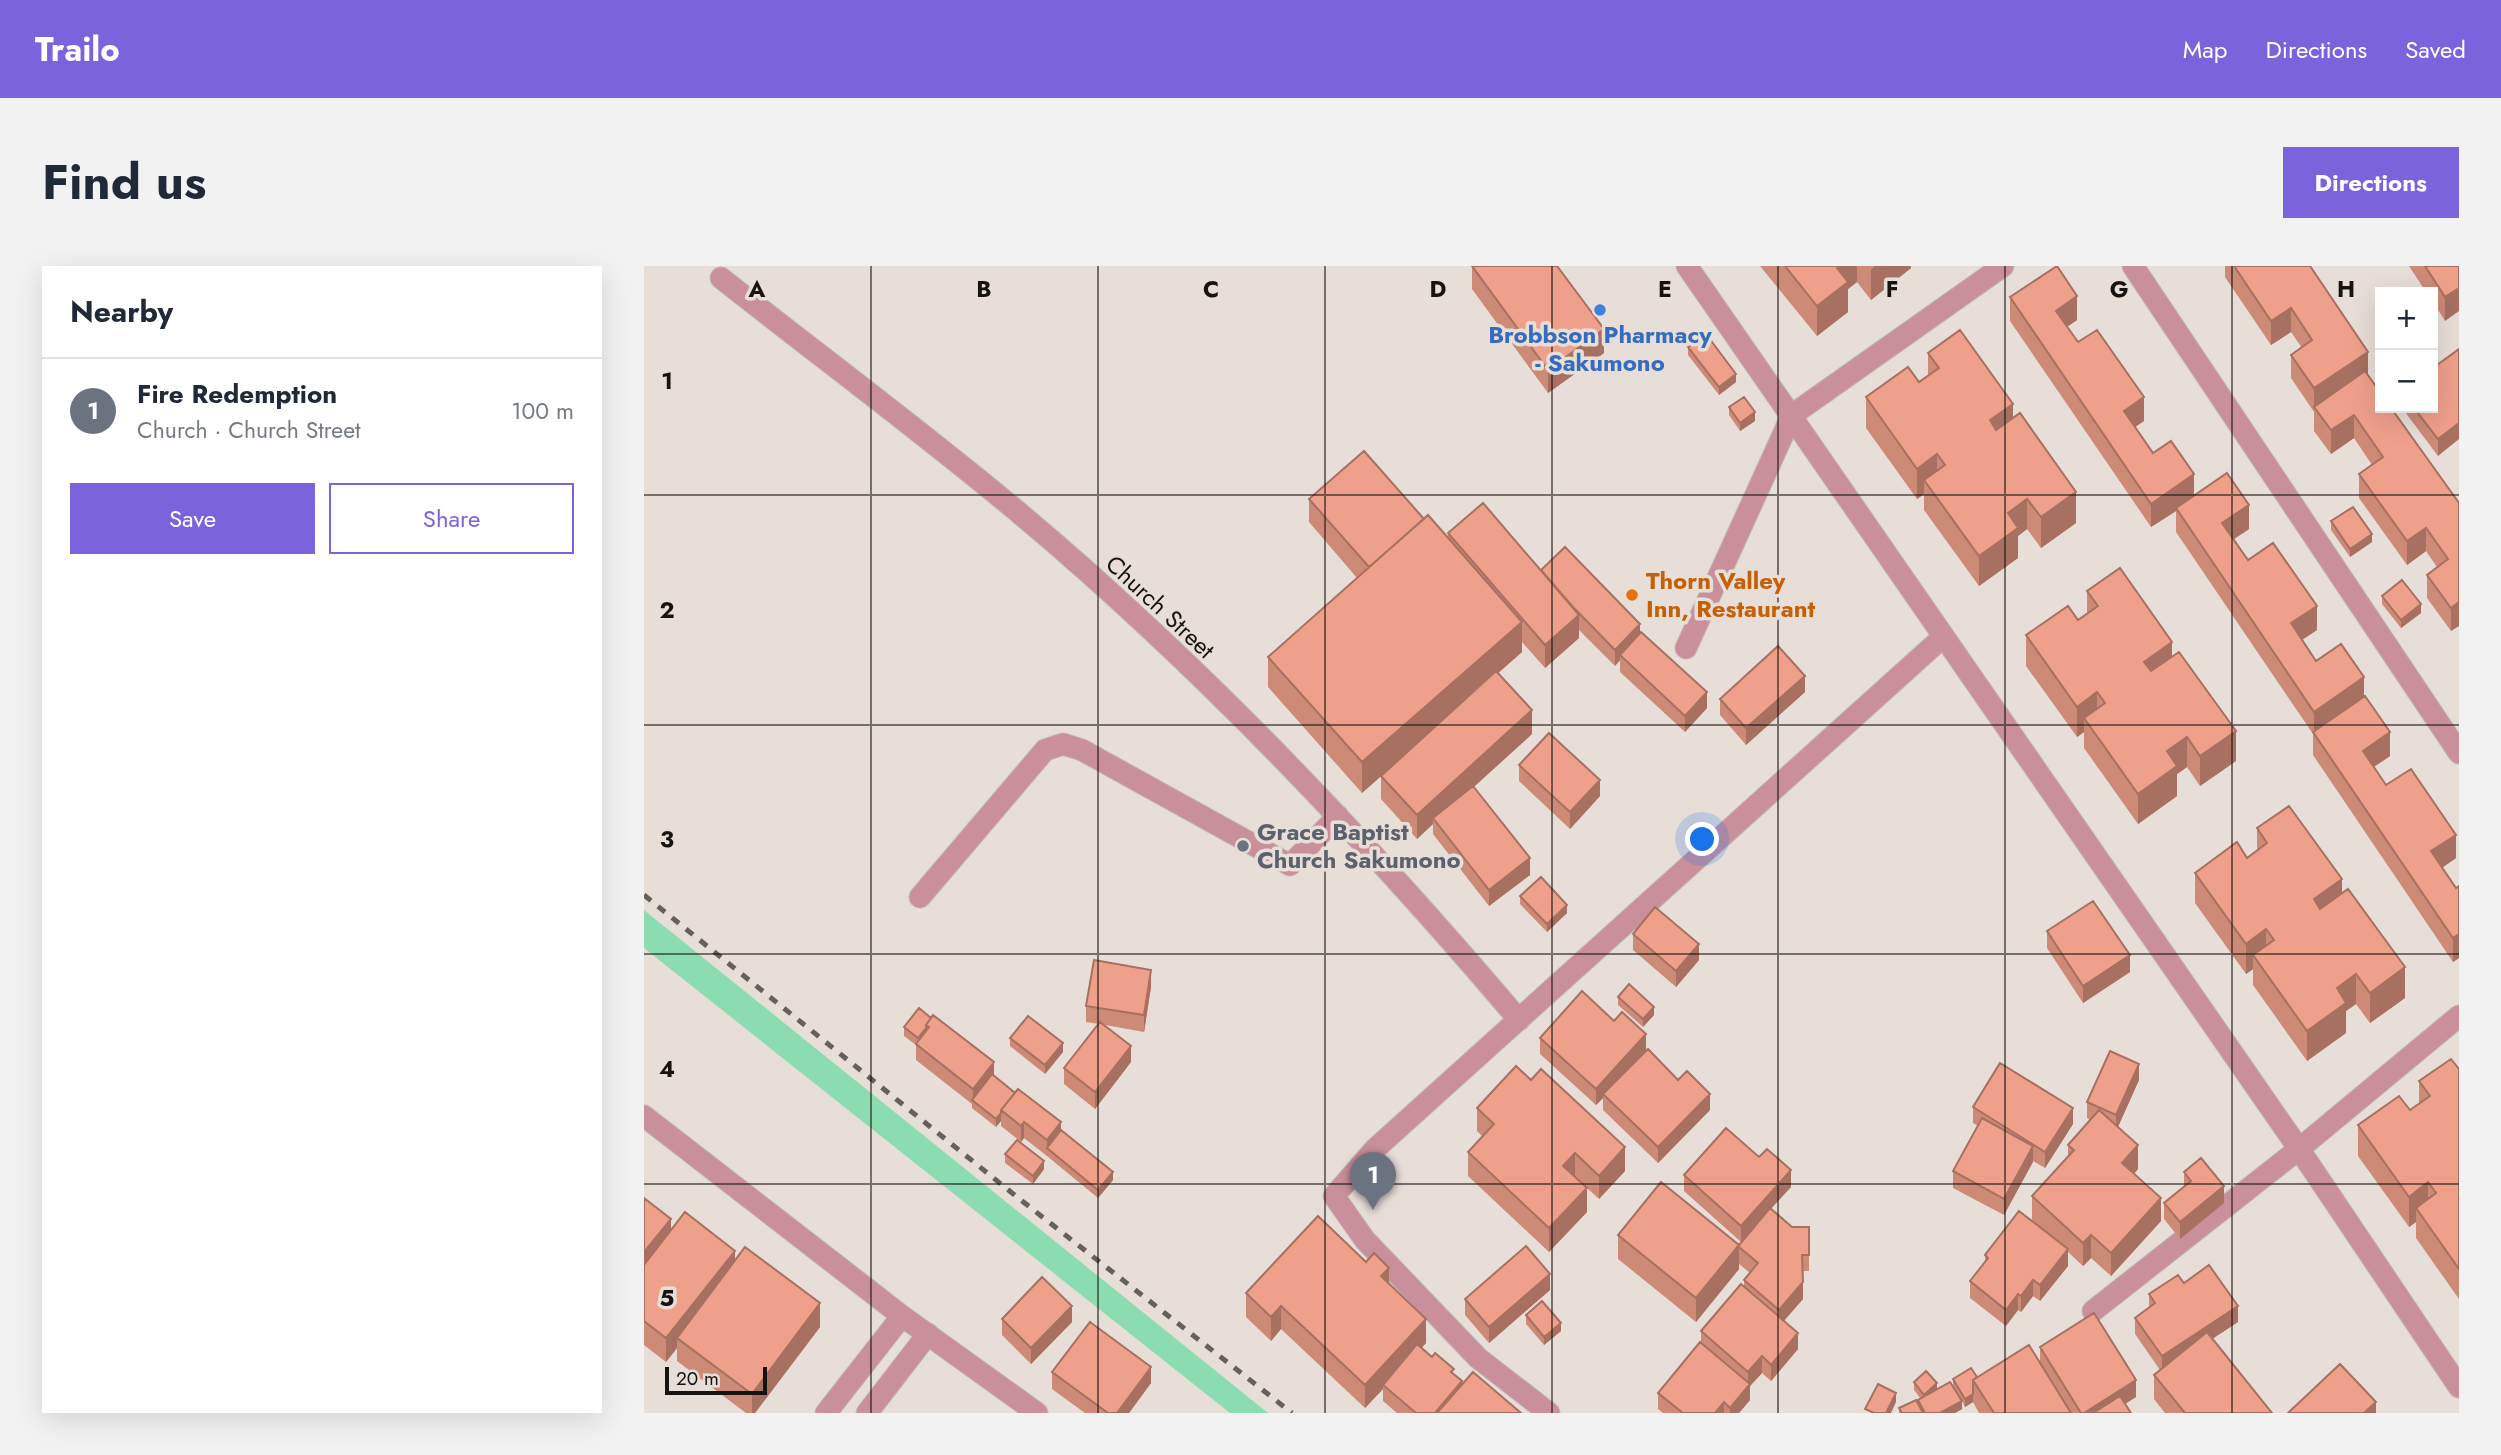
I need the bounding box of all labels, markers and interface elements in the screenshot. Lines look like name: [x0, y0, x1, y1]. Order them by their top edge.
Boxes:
text: Trailo: [35, 26, 120, 73]
text: Map: [2183, 32, 2228, 67]
text: Directions: [2266, 32, 2367, 67]
text: Saved: [2405, 32, 2466, 67]
text: Find us: [42, 147, 206, 217]
button: Directions: [2283, 147, 2459, 218]
text: A: [748, 272, 766, 306]
text: B: [976, 272, 992, 306]
text: C: [1203, 272, 1219, 306]
text: D: [1430, 272, 1447, 306]
text: E: [1658, 272, 1672, 306]
text: F: [1886, 272, 1898, 306]
text: G: [2110, 272, 2128, 306]
text: H: [2337, 272, 2355, 306]
map controls: [2375, 287, 2438, 413]
button: +: [2375, 287, 2438, 350]
text: Nearby: [70, 290, 173, 333]
marker: Brobbson Pharmacy - Sakumono: [1592, 302, 1608, 318]
place label: Brobbson Pharmacy - Sakumono: [1488, 317, 1712, 380]
button: −: [2375, 350, 2438, 413]
text: 1: [661, 364, 673, 398]
text: Fire Redemption: [137, 375, 337, 413]
text: 1: [87, 394, 99, 428]
text: 100 m: [511, 394, 574, 428]
text: Church · Church Street: [137, 413, 361, 447]
button: Save: [70, 483, 315, 554]
button: Share: [329, 483, 574, 554]
street label: Church Street: [1098, 547, 1223, 667]
place label: Thorn Valley Inn, Restaurant: [1646, 563, 1815, 626]
marker: Thorn Valley Inn, Restaurant: [1624, 587, 1640, 603]
text: 2: [659, 593, 675, 627]
place label: Grace Baptist Church Sakumono: [1257, 814, 1461, 877]
text: 3: [660, 822, 674, 856]
your location: [1685, 822, 1719, 856]
marker: Grace Baptist Church Sakumono: [1235, 838, 1251, 854]
text: 4: [659, 1052, 675, 1086]
pin: 1: [1350, 1152, 1396, 1210]
text: 5: [660, 1281, 674, 1315]
scale bar: [665, 1364, 766, 1396]
text: 20 m: [676, 1365, 719, 1392]

